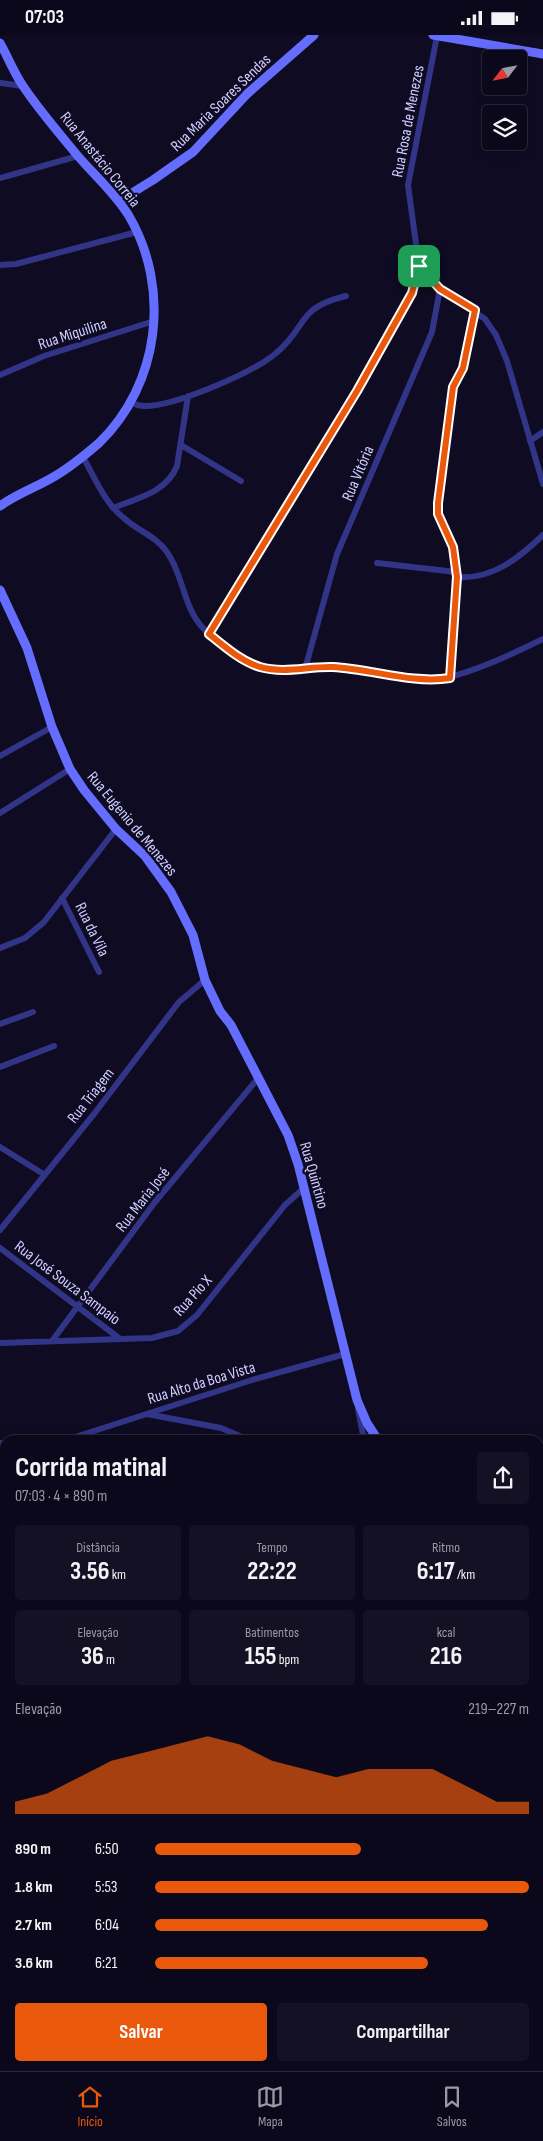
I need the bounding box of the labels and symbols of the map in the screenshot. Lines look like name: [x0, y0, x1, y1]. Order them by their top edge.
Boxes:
street label: Rua Maria Soares Sendas: [167, 50, 275, 156]
north arrow: [482, 50, 528, 95]
street label: Rua Rosa de Menezes: [388, 63, 429, 179]
street label: Rua Anastácio Correia: [56, 109, 144, 211]
pin: [398, 245, 440, 287]
street label: Rua Miquilina: [36, 314, 109, 354]
street label: Rua Vitória: [338, 443, 378, 504]
street label: Rua Eugenio de Menezes: [83, 768, 181, 880]
street label: Rua da Vila: [71, 900, 113, 960]
street label: Rua Triagem: [64, 1065, 119, 1127]
street label: Rua Quintino: [295, 1140, 332, 1211]
street label: Rua Maria José: [112, 1164, 174, 1236]
street label: Rua José Souza Sampaio: [10, 1237, 124, 1329]
street label: Rua Pio X: [170, 1271, 217, 1320]
street label: Rua Alto da Boa Vista: [145, 1358, 258, 1409]

